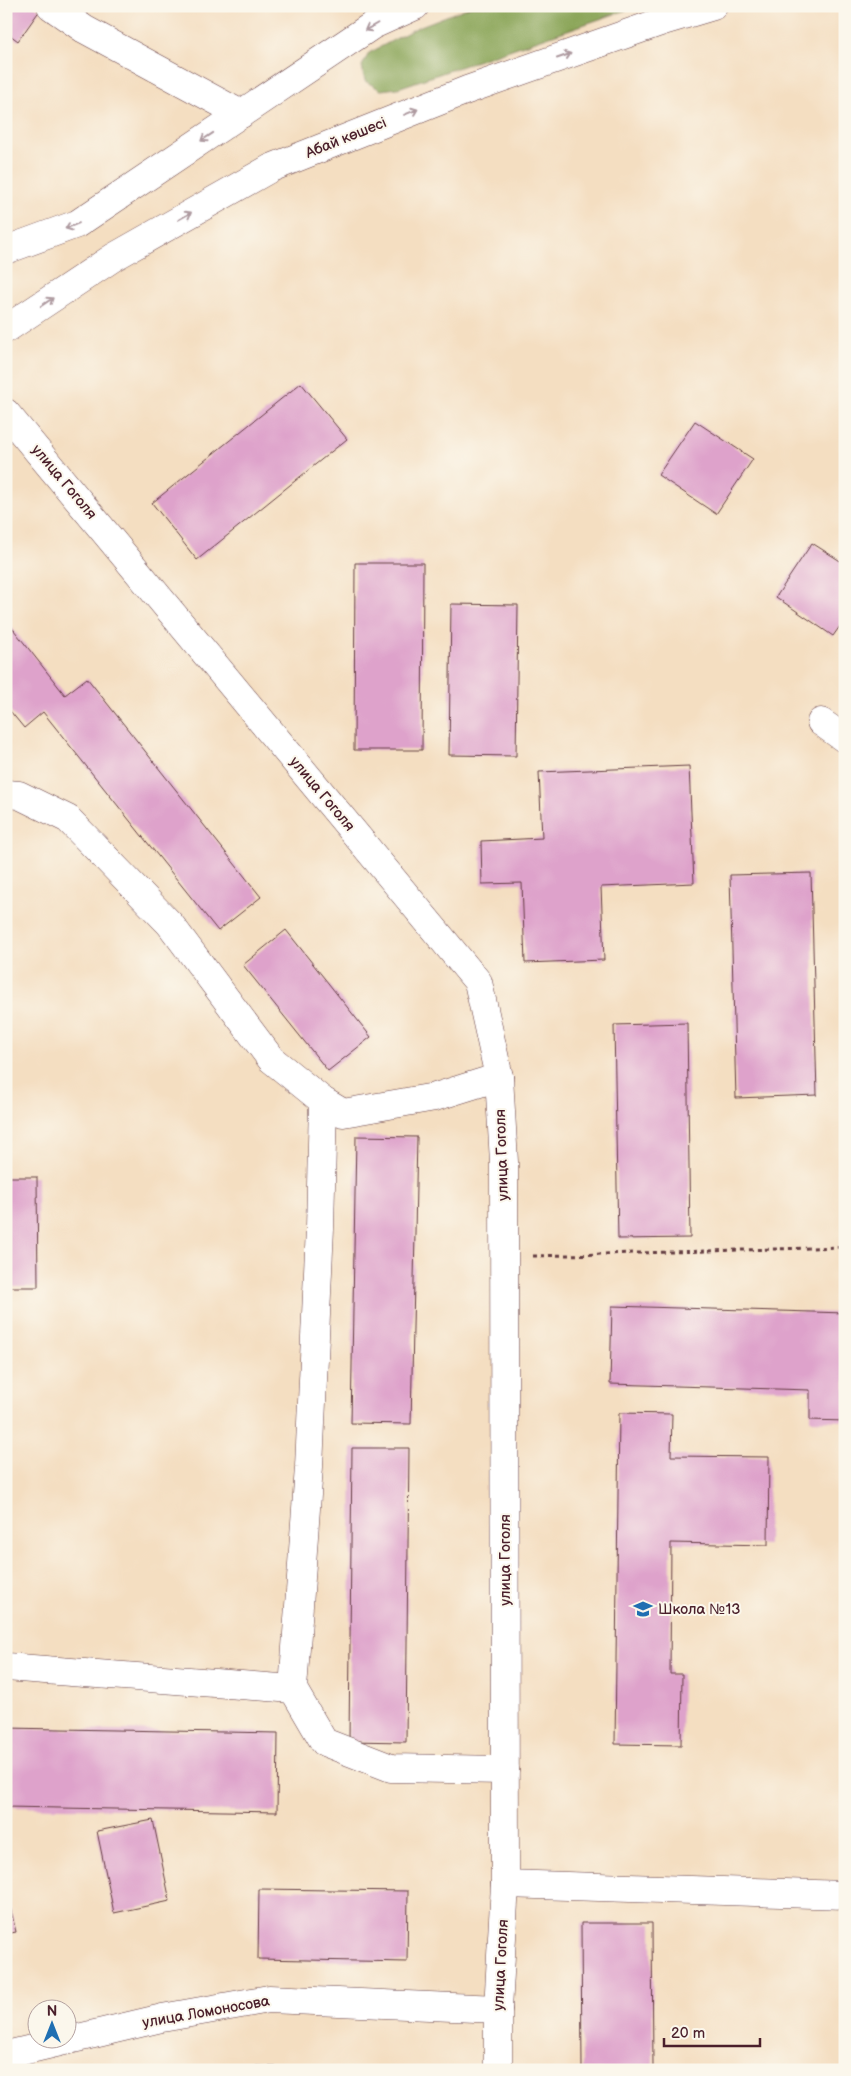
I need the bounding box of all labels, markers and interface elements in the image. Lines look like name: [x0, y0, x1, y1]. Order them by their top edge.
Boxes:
one-way arrow: [365, 22, 379, 32]
one-way arrow: [556, 51, 571, 60]
one-way arrow: [403, 107, 418, 116]
street label: Абай көшесі: [302, 113, 389, 163]
one-way arrow: [201, 132, 215, 142]
one-way arrow: [177, 211, 191, 221]
one-way arrow: [64, 222, 80, 231]
one-way arrow: [39, 297, 53, 307]
street label: улица Гоголя: [27, 441, 101, 523]
street label: улица Гоголя: [285, 753, 359, 835]
street label: улица Гоголя: [491, 1109, 513, 1201]
street label: улица Гоголя: [496, 1514, 515, 1606]
school or university icon: Школа №13: [632, 1598, 654, 1620]
place label: Школа №13: [658, 1600, 740, 1619]
street label: улица Гоголя: [489, 1919, 513, 2011]
street label: улица Ломоносова: [141, 1991, 271, 2033]
north arrow: [28, 1998, 78, 2048]
text: N: [47, 2003, 57, 2020]
scale bar: [664, 2016, 760, 2048]
text: 20 m: [671, 2024, 705, 2043]

